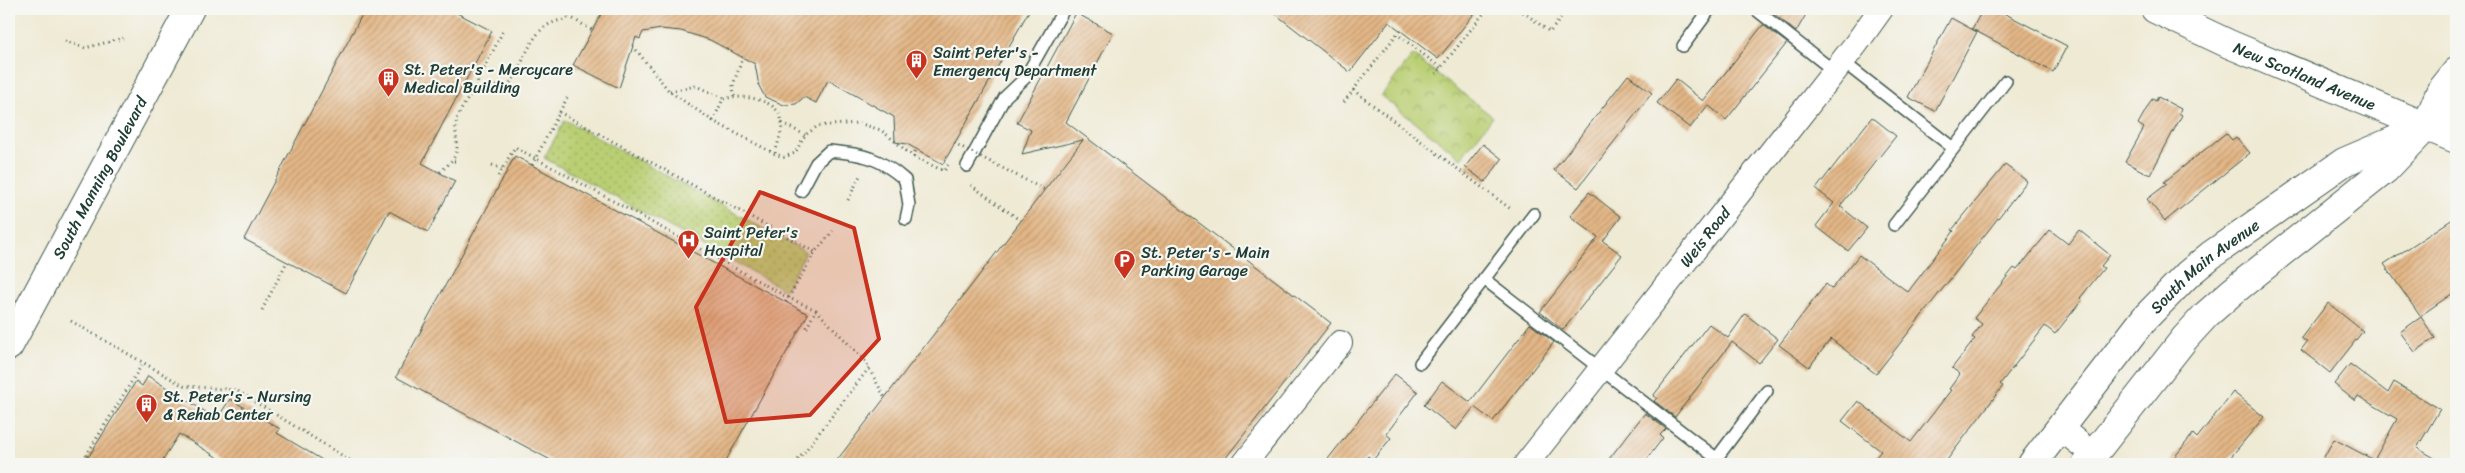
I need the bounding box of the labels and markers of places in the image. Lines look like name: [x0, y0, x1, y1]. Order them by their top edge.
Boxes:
place label: Saint Peter's - Emergency Department: [933, 38, 1097, 85]
building icon: Saint Peter's - Emergency Department: [905, 49, 929, 80]
place label: St. Peter's - Mercycare Medical Building: [404, 55, 573, 102]
building icon: St. Peter's - Mercycare Medical Building: [376, 66, 400, 97]
place label: Saint Peter's Hospital: [704, 218, 799, 265]
hospital icon: Saint Peter's Hospital: [676, 229, 700, 260]
place label: St. Peter's - Main Parking Garage: [1141, 238, 1270, 285]
parking icon: St. Peter's - Main Parking Garage: [1113, 249, 1137, 280]
place label: St. Peter's - Nursing & Rehab Center: [163, 382, 311, 429]
building icon: St. Peter's - Nursing & Rehab Center: [135, 393, 159, 424]

